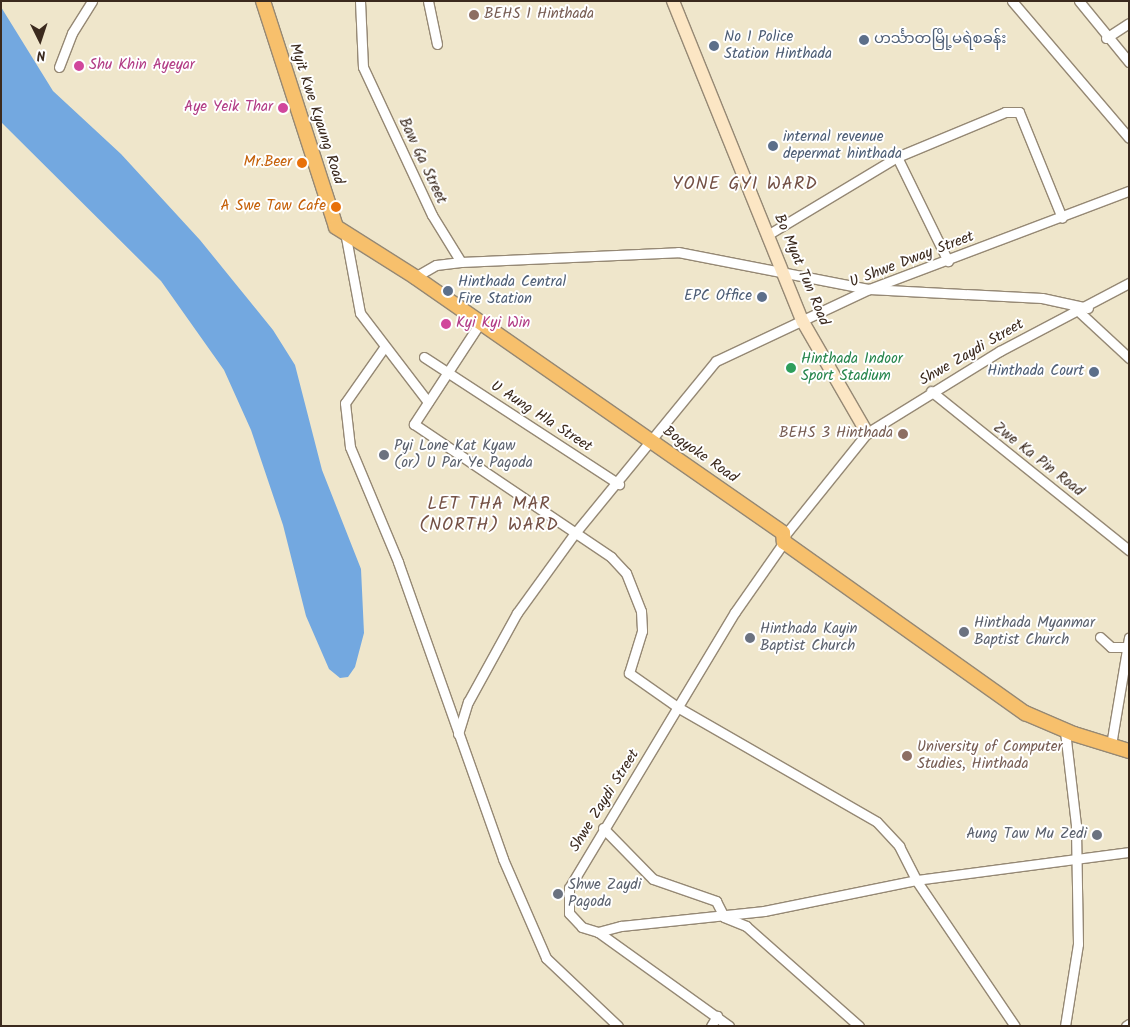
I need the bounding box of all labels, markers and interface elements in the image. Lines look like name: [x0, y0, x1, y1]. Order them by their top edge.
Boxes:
place label: BEHS 1 Hinthada: [484, 6, 594, 24]
marker: BEHS 1 Hinthada: [468, 9, 480, 21]
north arrow: [15, 15, 65, 65]
place label: No 1 Police Station Hinthada: [724, 28, 832, 63]
place label: ဟင်္သာတမြို့မရဲစခန်း: [874, 31, 1007, 49]
marker: ဟင်္သာတမြို့မရဲစခန်း: [858, 34, 870, 46]
marker: No 1 Police Station Hinthada: [708, 40, 720, 52]
street label: Myit Kwe Kyaung Road: [285, 41, 347, 187]
text: N: [36, 44, 46, 66]
place label: Shu Khin Ayeyar: [89, 57, 195, 75]
marker: Shu Khin Ayeyar: [73, 60, 85, 72]
place label: Aye Yeik Thar: [184, 99, 273, 117]
marker: Aye Yeik Thar: [277, 102, 289, 114]
street label: Baw Ga Street: [394, 115, 450, 207]
place label: internal revenue depermat hinthada: [783, 128, 902, 163]
marker: internal revenue depermat hinthada: [767, 140, 779, 152]
place label: Mr.Beer: [244, 154, 292, 172]
marker: Mr.Beer: [296, 157, 308, 169]
district label: YONE GYI WARD: [671, 174, 819, 196]
place label: A Swe Taw Cafe: [220, 198, 326, 216]
marker: A Swe Taw Cafe: [330, 201, 342, 213]
street label: Bo Myat Tun Road: [769, 212, 833, 328]
street label: U Shwe Dway Street: [847, 228, 977, 292]
place label: Hinthada Central Fire Station: [458, 273, 566, 308]
marker: Hinthada Central Fire Station: [442, 285, 454, 297]
place label: EPC Office: [684, 288, 752, 306]
marker: EPC Office: [756, 291, 768, 303]
place label: Kyi Kyi Win: [456, 315, 530, 333]
street label: Shwe Zaydi Street: [917, 316, 1027, 390]
marker: Kyi Kyi Win: [440, 318, 452, 330]
place label: Hinthada Indoor Sport Stadium: [801, 350, 903, 385]
marker: Hinthada Indoor Sport Stadium: [785, 362, 797, 374]
place label: Hinthada Court: [987, 363, 1084, 381]
marker: Hinthada Court: [1088, 366, 1100, 378]
street label: U Aung Hla Street: [487, 378, 595, 456]
street label: Zwe Ka Pin Road: [989, 419, 1087, 501]
street label: Bogyoke Road: [659, 423, 741, 487]
place label: BEHS 3 Hinthada: [779, 425, 893, 443]
marker: BEHS 3 Hinthada: [897, 428, 909, 440]
place label: Pyi Lone Kat Kyaw (or) U Par Ye Pagoda: [394, 437, 533, 472]
marker: Pyi Lone Kat Kyaw (or) U Par Ye Pagoda: [378, 449, 390, 461]
district label: LET THA MAR (NORTH) WARD: [418, 495, 560, 538]
place label: Hinthada Myanmar Baptist Church: [974, 614, 1095, 649]
place label: Hinthada Kayin Baptist Church: [760, 620, 858, 655]
marker: Hinthada Myanmar Baptist Church: [958, 626, 970, 638]
marker: Hinthada Kayin Baptist Church: [744, 632, 756, 644]
place label: University of Computer Studies, Hinthada: [917, 738, 1062, 773]
street label: Shwe Zaydi Street: [566, 746, 644, 856]
marker: University of Computer Studies, Hinthada: [901, 750, 913, 762]
place label: Aung Taw Mu Zedi: [966, 826, 1087, 844]
marker: Aung Taw Mu Zedi: [1091, 829, 1103, 841]
place label: Shwe Zaydi Pagoda: [568, 876, 641, 911]
marker: Shwe Zaydi Pagoda: [552, 888, 564, 900]

